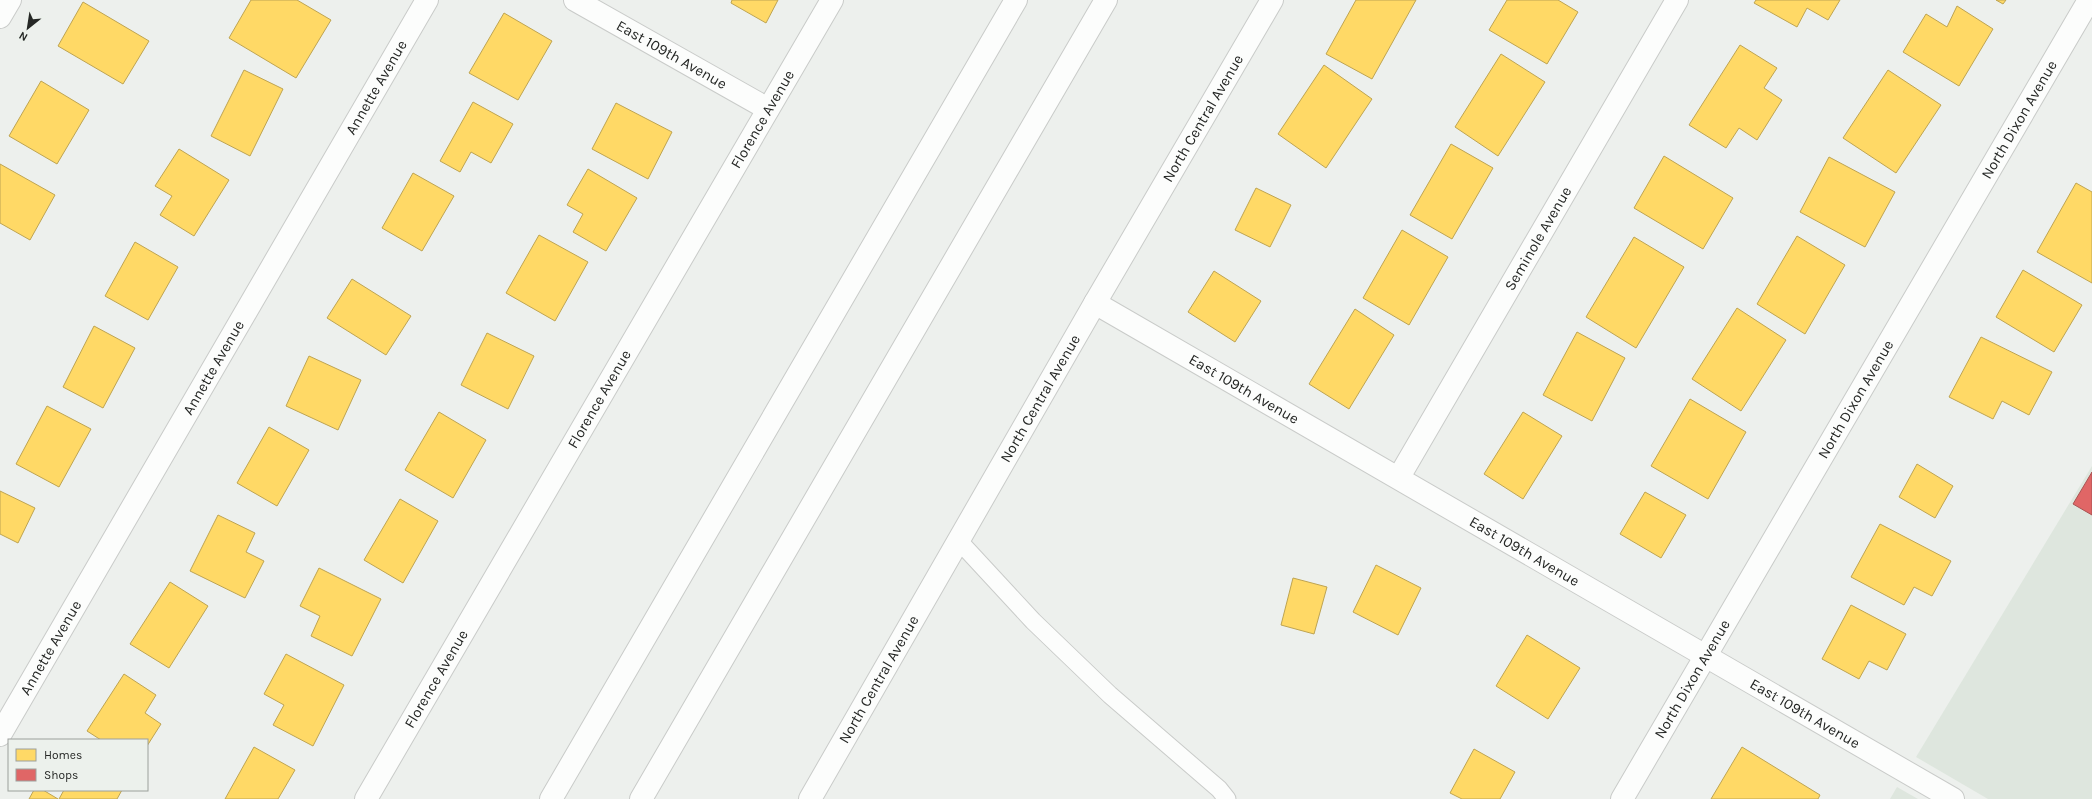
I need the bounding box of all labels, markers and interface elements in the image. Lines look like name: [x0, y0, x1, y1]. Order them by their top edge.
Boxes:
north arrow: [8, 8, 48, 48]
street label: East 109th Avenue: [613, 16, 730, 93]
text: N: [17, 29, 30, 44]
street label: Annette Avenue: [342, 37, 411, 138]
street label: North Central Avenue: [1159, 51, 1247, 185]
street label: North Dixon Avenue: [1977, 57, 2061, 182]
street label: Florence Avenue: [727, 67, 798, 172]
street label: Seminole Avenue: [1501, 183, 1575, 294]
street label: Annette Avenue: [179, 317, 248, 418]
street label: North Central Avenue: [996, 331, 1084, 466]
street label: North Dixon Avenue: [1814, 337, 1897, 462]
street label: Florence Avenue: [564, 347, 635, 451]
street label: East 109th Avenue: [1186, 350, 1302, 428]
street label: East 109th Avenue: [1466, 512, 1583, 590]
street label: Annette Avenue: [16, 597, 85, 698]
street label: North Central Avenue: [835, 612, 923, 747]
street label: North Dixon Avenue: [1650, 616, 1734, 742]
street label: Florence Avenue: [400, 626, 472, 731]
street label: East 109th Avenue: [1747, 675, 1863, 752]
legend: [8, 739, 148, 791]
text: Homes: [44, 748, 82, 762]
text: Shops: [44, 768, 78, 782]

